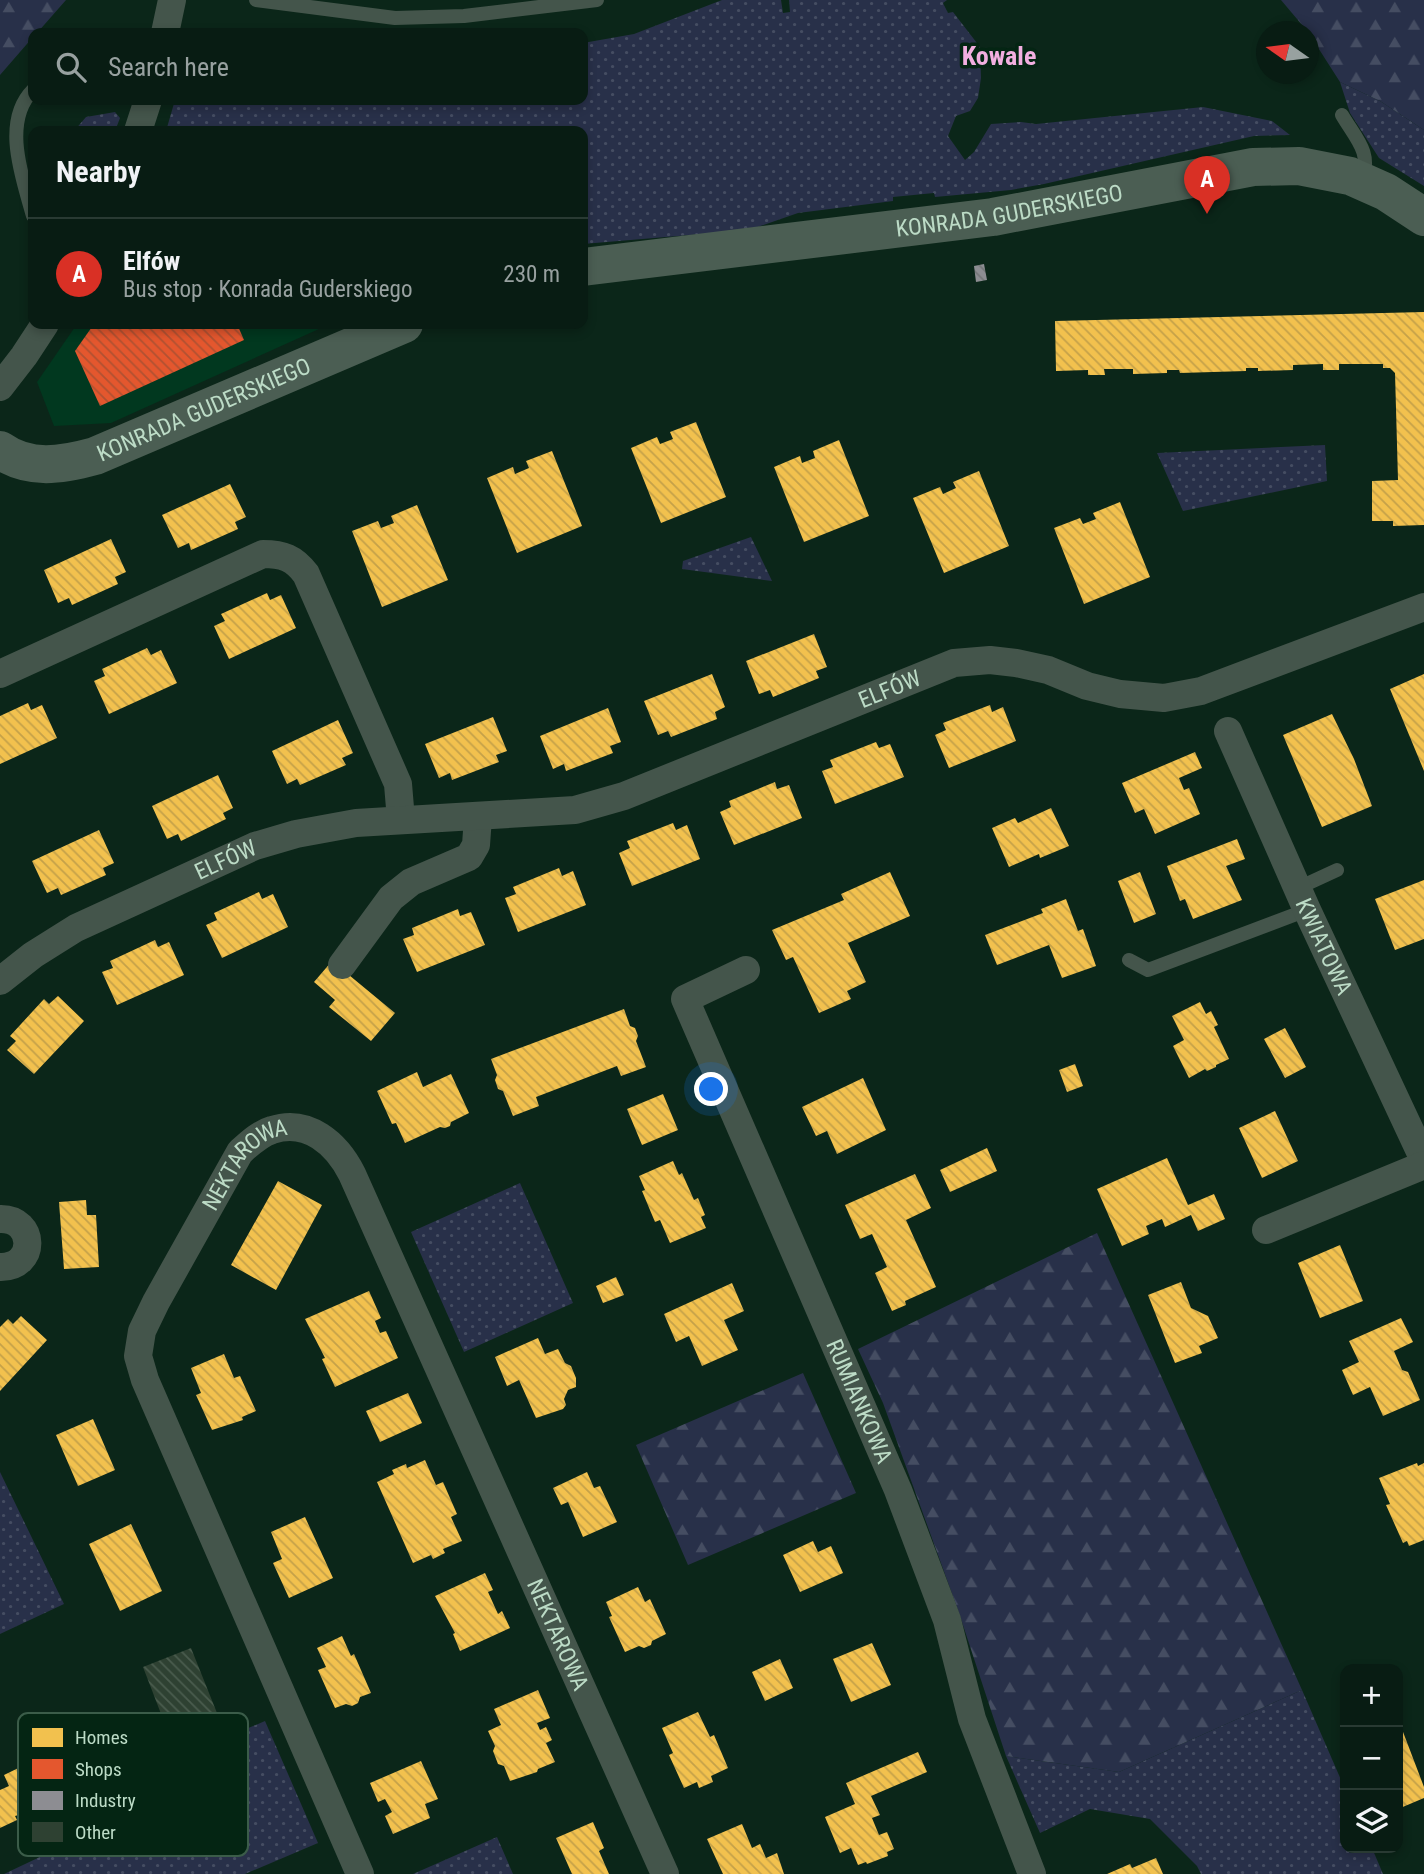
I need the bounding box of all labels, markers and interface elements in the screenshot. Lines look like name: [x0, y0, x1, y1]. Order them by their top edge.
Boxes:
north arrow: [1256, 21, 1319, 84]
search box: [28, 28, 588, 105]
district label: Kowale: [962, 41, 1036, 71]
icon: search: [52, 48, 90, 86]
text: Search here: [108, 52, 229, 82]
text: Nearby: [56, 154, 141, 189]
pin: A: [1184, 156, 1230, 214]
street label: KONRADA GUDERSKIEGO: [894, 179, 1125, 243]
text: Elfów: [123, 246, 180, 276]
text: A: [72, 261, 86, 288]
text: 230 m: [503, 261, 560, 288]
text: Bus stop · Konrada Guderskiego: [123, 276, 412, 303]
street label: KONRADA GUDERSKIEGO: [93, 352, 315, 468]
street label: ELFÓW: [855, 665, 925, 714]
street label: ELFÓW: [190, 834, 261, 886]
street label: KWIATOWA: [1290, 894, 1358, 999]
your location: [694, 1072, 728, 1106]
street label: NEKTAROWA: [197, 1114, 289, 1215]
street label: RUMIANKOWA: [820, 1335, 898, 1468]
street label: NEKTAROWA: [521, 1575, 594, 1695]
map controls: [1340, 1664, 1403, 1853]
button: +: [1340, 1664, 1403, 1727]
legend: [18, 1713, 248, 1856]
text: Homes: [75, 1726, 128, 1749]
button: −: [1340, 1727, 1403, 1790]
text: Shops: [75, 1758, 122, 1781]
text: Industry: [75, 1789, 136, 1812]
button: layers: [1340, 1790, 1403, 1853]
text: Other: [75, 1821, 116, 1844]

